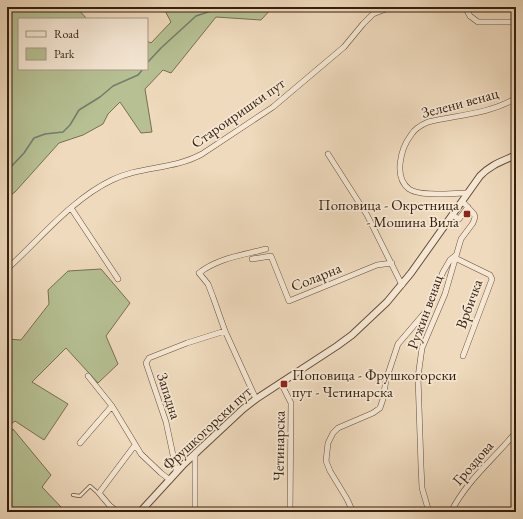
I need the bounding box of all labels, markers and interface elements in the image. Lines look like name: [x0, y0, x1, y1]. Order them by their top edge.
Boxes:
legend: [18, 18, 148, 70]
text: Road: [54, 26, 80, 42]
text: Park: [54, 46, 75, 62]
street label: Староиришки пут: [187, 73, 288, 152]
street label: Зелени венац: [419, 83, 501, 122]
place label: Поповица - Окретница - Мошина Вила: [318, 195, 459, 231]
marker: Поповица - Окретница - Мошина Вила: [462, 209, 472, 219]
street label: Соларна: [288, 258, 344, 295]
street label: Ружин венац: [402, 272, 447, 352]
street label: Врбичка: [451, 276, 486, 331]
place label: Поповица - Фрушкогорски пут - Четинарска: [292, 365, 457, 401]
street label: Западна: [153, 370, 186, 422]
marker: Поповица - Фрушкогорски пут - Четинарска: [279, 379, 289, 389]
street label: Фрушкогорски пут: [158, 382, 255, 474]
street label: Четинарска: [268, 411, 289, 481]
street label: Гроздова: [448, 436, 497, 489]

